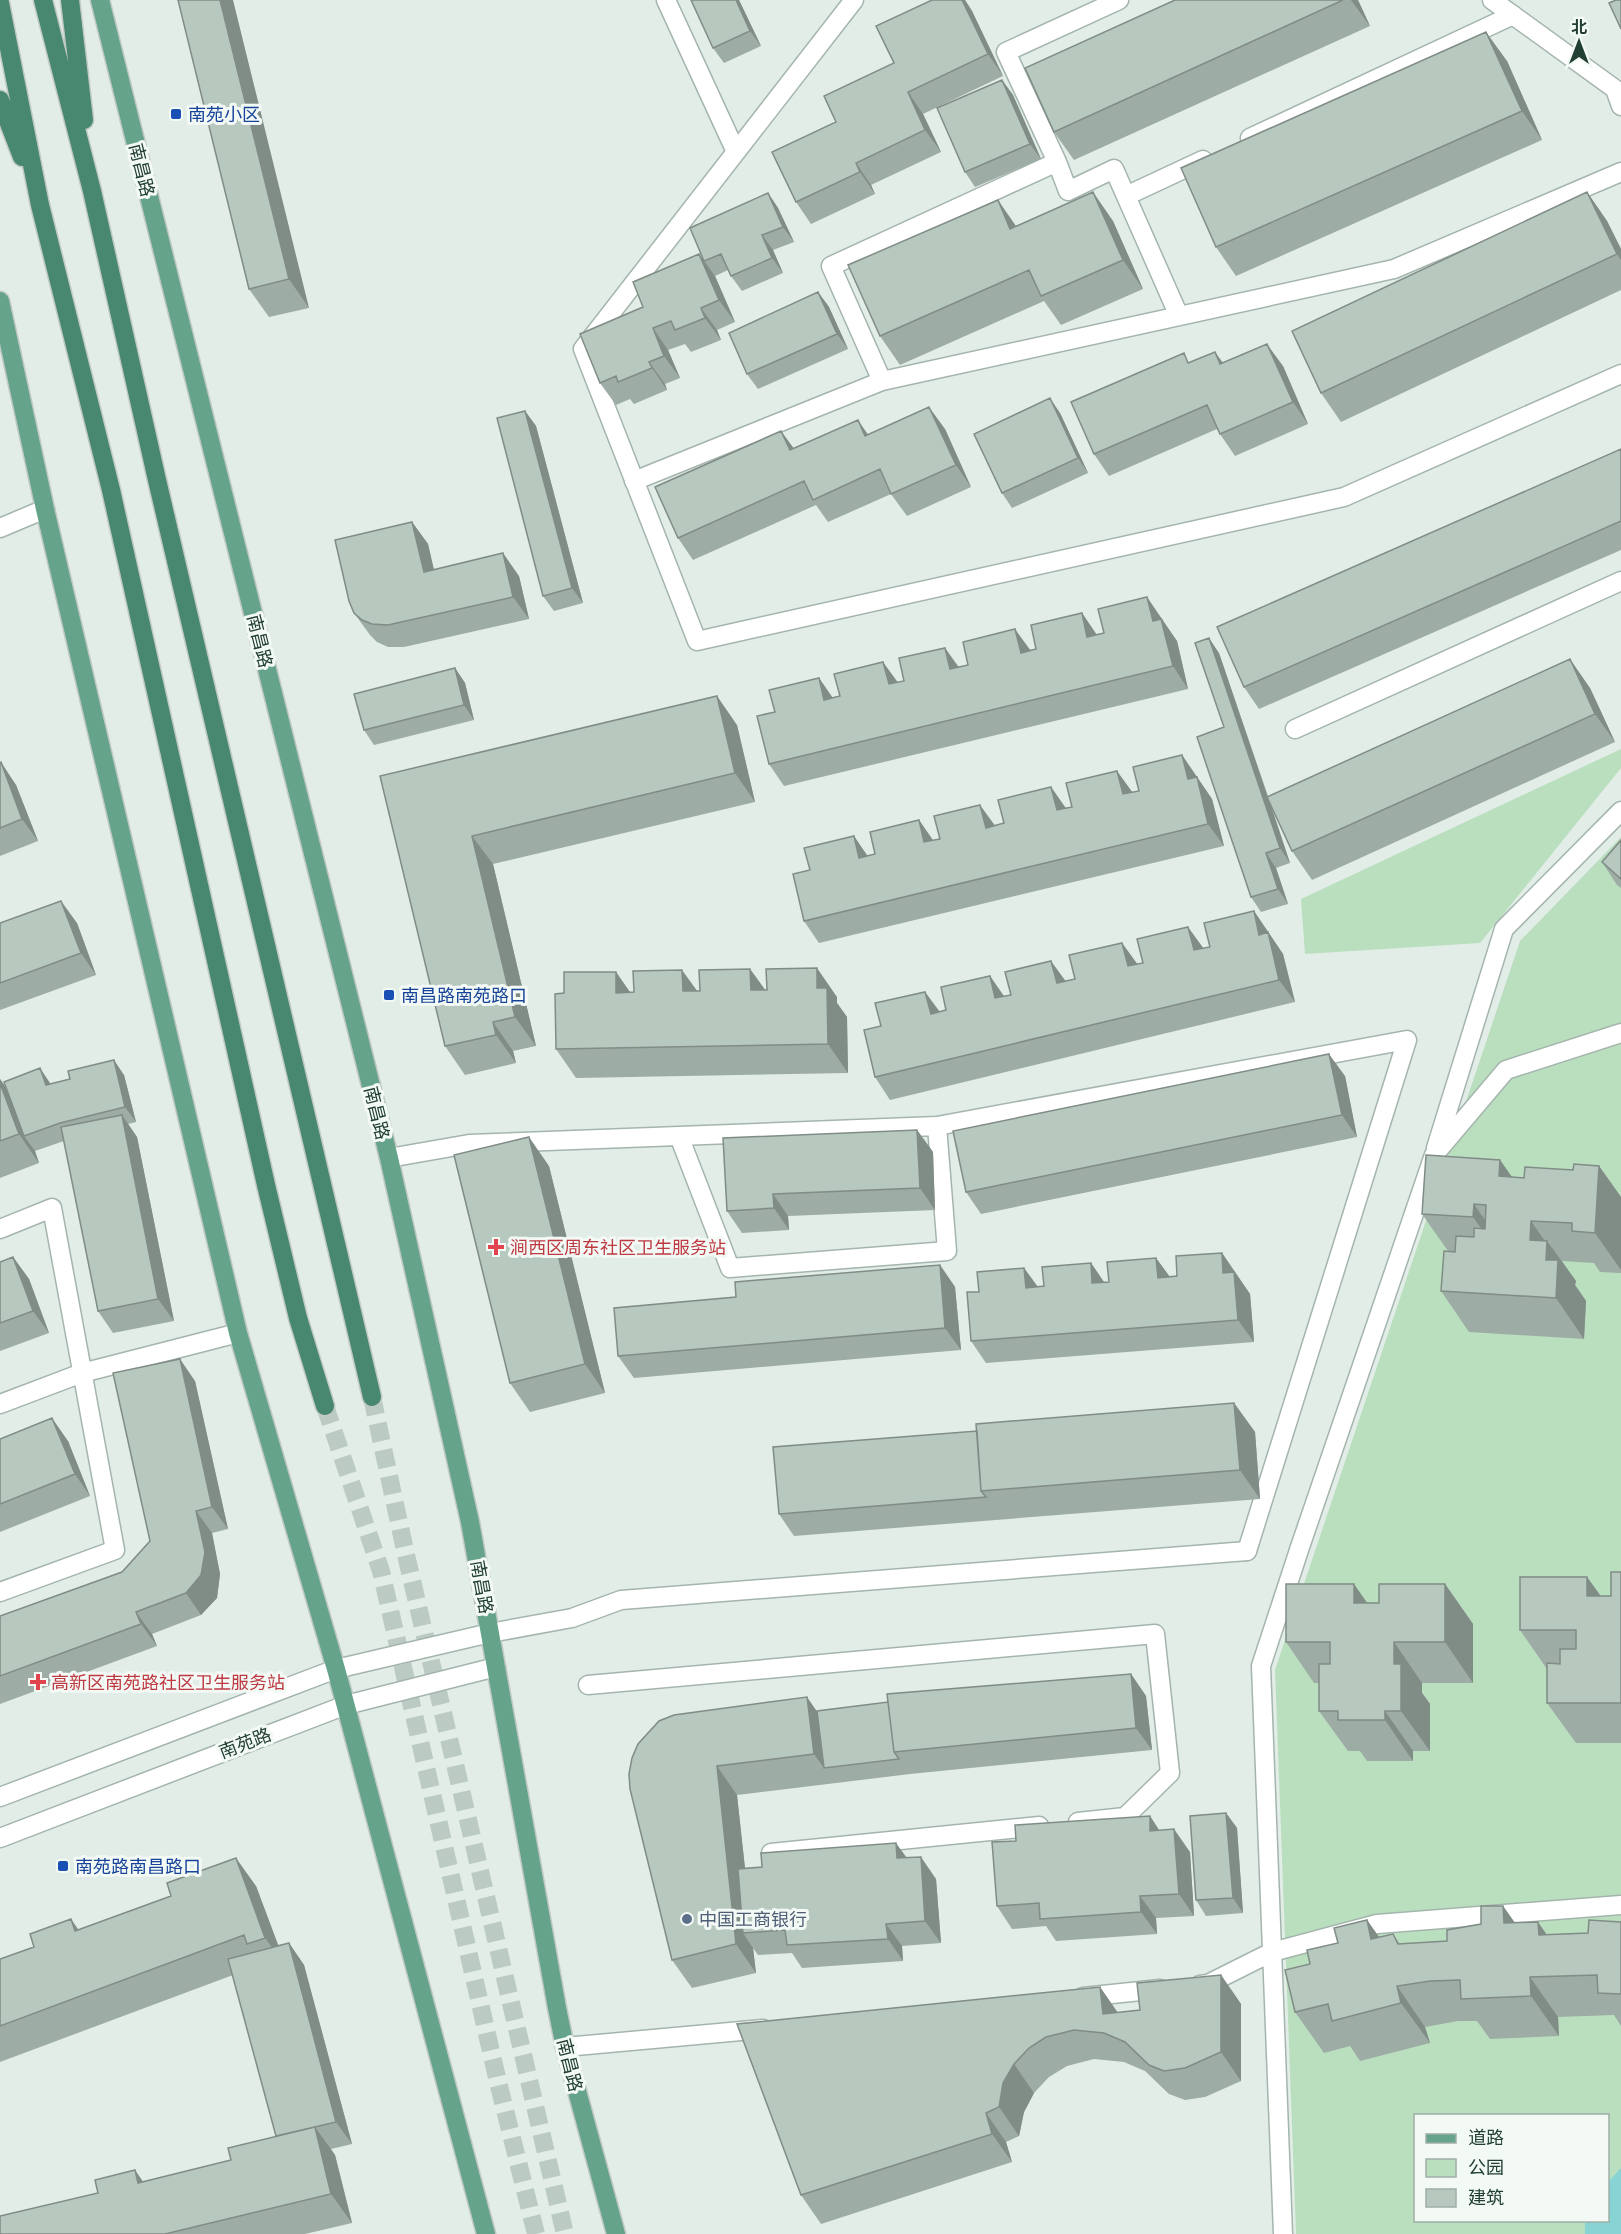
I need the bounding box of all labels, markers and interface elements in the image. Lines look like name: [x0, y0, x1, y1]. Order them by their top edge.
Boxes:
north arrow: [1549, 12, 1609, 72]
text: 北: [1571, 18, 1587, 37]
place label: 南苑小区: [188, 104, 260, 125]
marker: 南苑小区: [169, 107, 183, 121]
street label: 南昌路: [125, 141, 159, 199]
street label: 南昌路: [243, 612, 277, 670]
place label: 南昌路南苑路口: [401, 985, 527, 1006]
marker: 南昌路南苑路口: [382, 988, 396, 1002]
street label: 南昌路: [360, 1084, 394, 1142]
place label: 涧西区周东社区卫生服务站: [510, 1237, 726, 1258]
marker: 涧西区周东社区卫生服务站: [487, 1238, 505, 1256]
street label: 南昌路: [467, 1559, 497, 1615]
place label: 高新区南苑路社区卫生服务站: [51, 1672, 285, 1693]
marker: 高新区南苑路社区卫生服务站: [29, 1673, 47, 1691]
street label: 南苑路: [216, 1724, 274, 1762]
place label: 南苑路南昌路口: [75, 1856, 201, 1877]
marker: 南苑路南昌路口: [56, 1859, 70, 1873]
place label: 中国工商银行: [699, 1909, 807, 1930]
marker: 中国工商银行: [680, 1912, 694, 1926]
street label: 南昌路: [553, 2036, 587, 2094]
legend: [1414, 2114, 1609, 2222]
text: 道路: [1468, 2127, 1504, 2148]
text: 公园: [1468, 2157, 1504, 2178]
text: 建筑: [1468, 2187, 1504, 2208]

